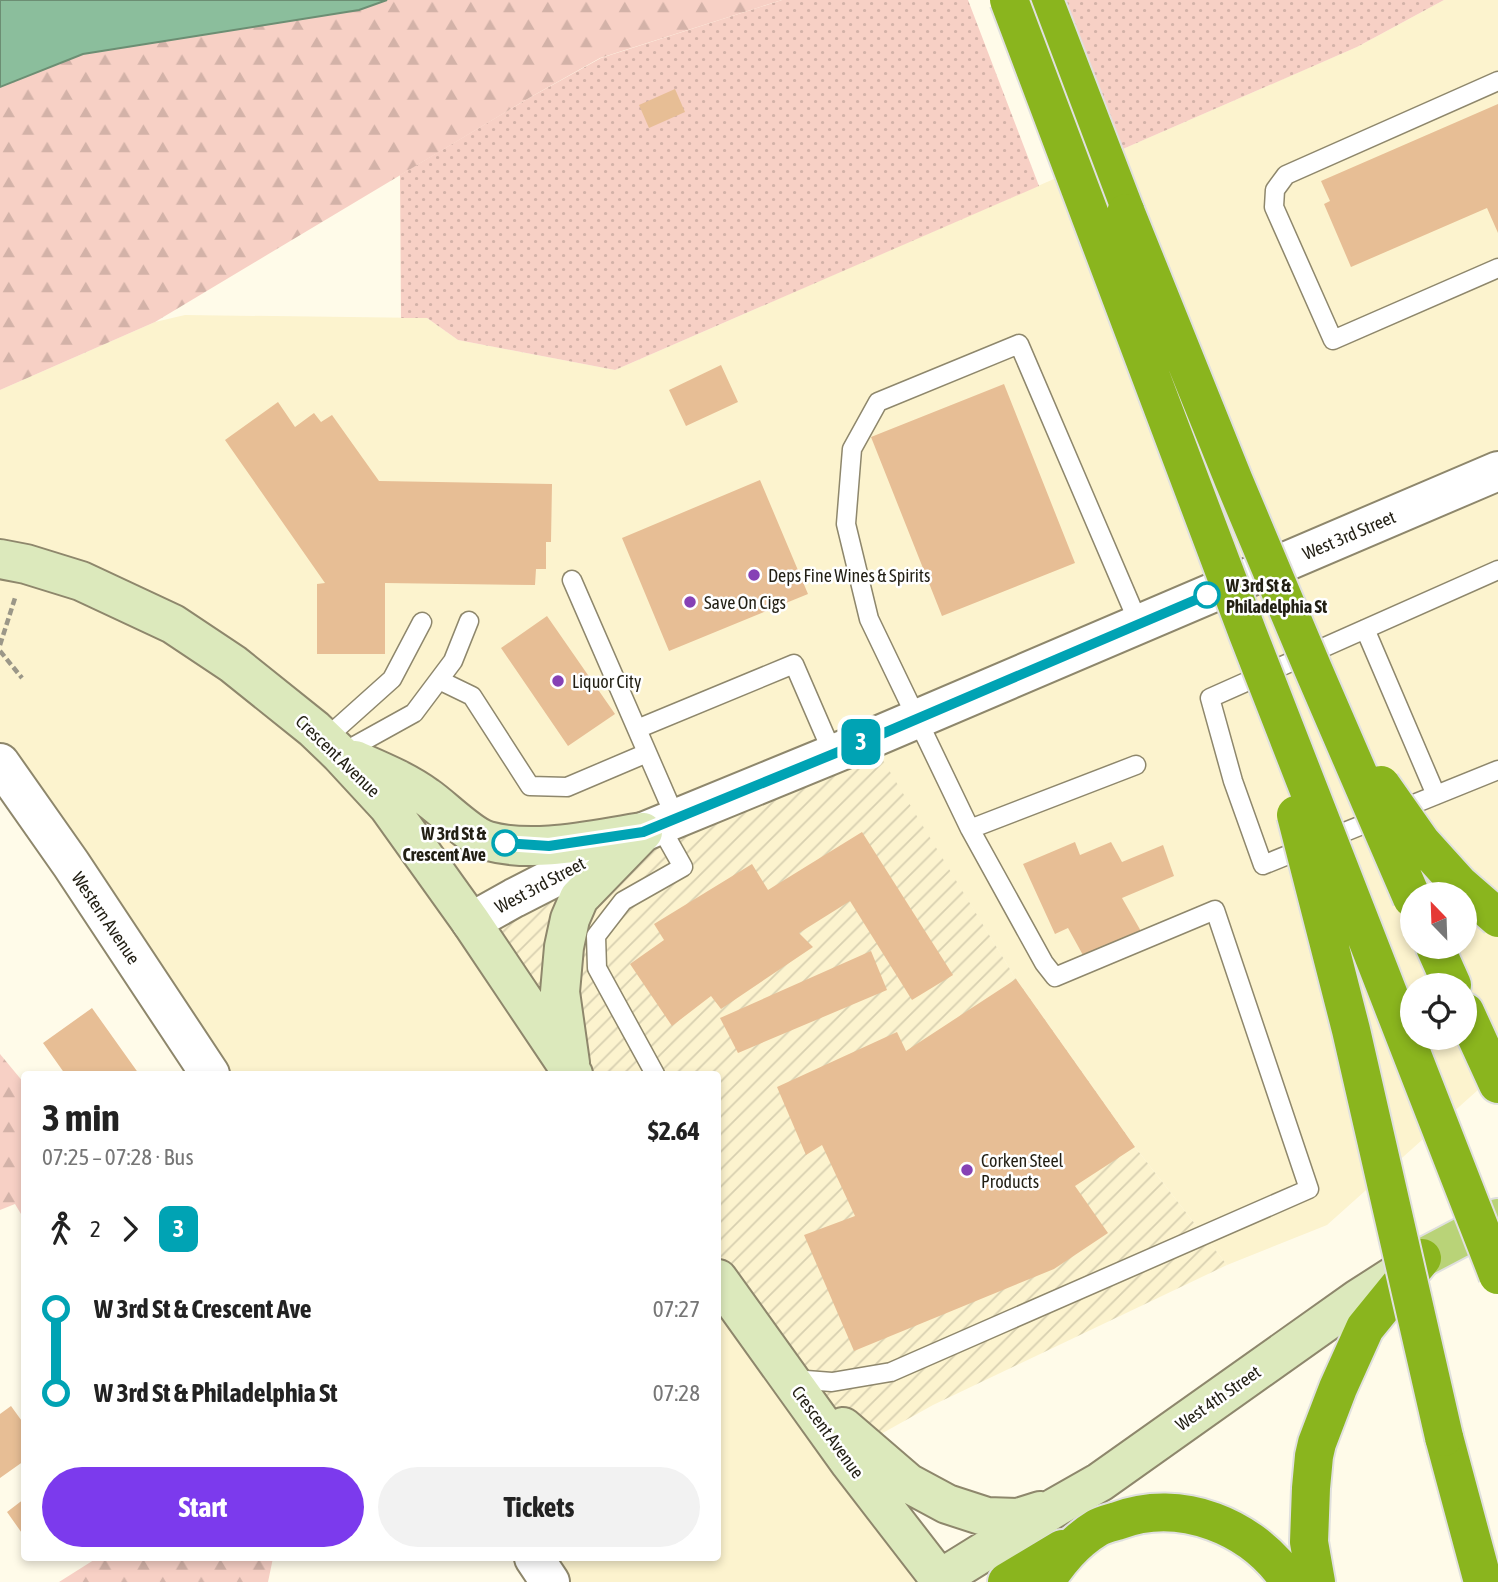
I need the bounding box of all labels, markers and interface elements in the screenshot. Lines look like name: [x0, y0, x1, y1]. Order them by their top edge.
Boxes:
street label: West 3rd Street: [1299, 506, 1399, 564]
place label: Deps Fine Wines & Spirits: [768, 565, 930, 586]
marker: Deps Fine Wines & Spirits: [746, 567, 762, 583]
place label: W 3rd St & Philadelphia St: [1225, 575, 1328, 617]
marker: W 3rd St & Philadelphia St: [1194, 582, 1220, 608]
place label: Save On Cigs: [704, 592, 786, 613]
marker: Save On Cigs: [682, 594, 698, 610]
place label: Liquor City: [572, 671, 641, 692]
marker: Liquor City: [550, 673, 566, 689]
street label: Crescent Avenue: [292, 711, 384, 801]
line badge: 3: [838, 719, 884, 765]
text: 3: [855, 728, 867, 755]
place label: W 3rd St & Crescent Ave: [403, 823, 487, 865]
marker: W 3rd St & Crescent Ave: [492, 830, 518, 856]
street label: West 3rd Street: [491, 853, 589, 917]
street label: Western Avenue: [68, 868, 144, 968]
north arrow: [1400, 882, 1477, 959]
map controls: [1400, 882, 1477, 1050]
button: locate: [1400, 973, 1477, 1050]
text: 3 min: [42, 1096, 120, 1139]
text: $2.64: [648, 1116, 700, 1146]
text: 07:25 – 07:28 · Bus: [42, 1144, 194, 1170]
place label: Corken Steel Products: [981, 1150, 1064, 1192]
marker: Corken Steel Products: [959, 1162, 975, 1178]
icon: walk: [42, 1210, 80, 1248]
icon: forward: [111, 1210, 149, 1248]
text: 3: [173, 1215, 184, 1242]
text: 2: [90, 1216, 101, 1242]
text: W 3rd St & Crescent Ave: [94, 1294, 312, 1324]
text: 07:27: [653, 1296, 700, 1322]
street label: West 4th Street: [1171, 1361, 1265, 1435]
text: W 3rd St & Philadelphia St: [94, 1378, 338, 1408]
text: 07:28: [653, 1380, 700, 1406]
street label: Crescent Avenue: [787, 1382, 869, 1482]
button: Start: [42, 1467, 364, 1547]
button: Tickets: [378, 1467, 700, 1547]

